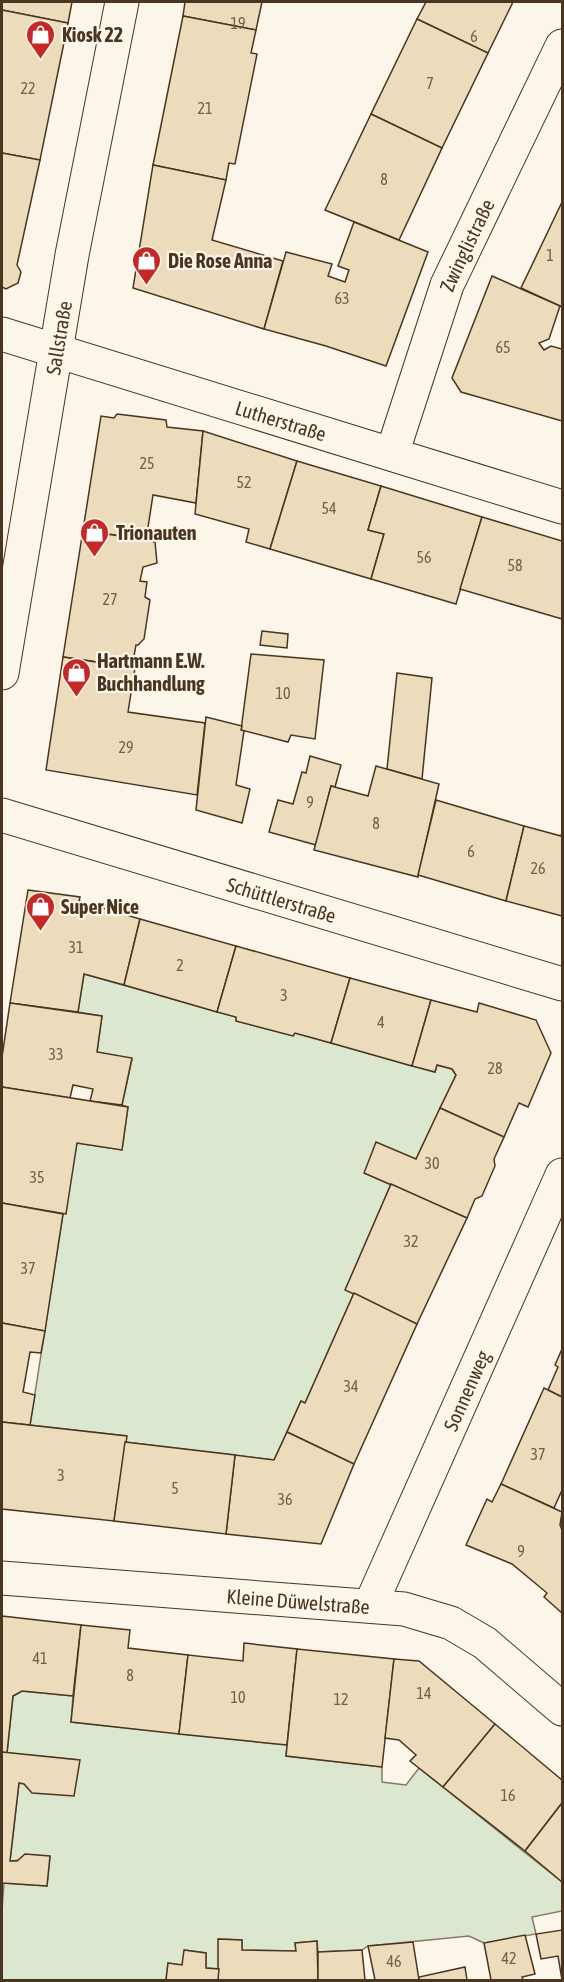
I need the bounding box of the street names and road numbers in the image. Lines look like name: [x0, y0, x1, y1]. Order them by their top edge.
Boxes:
street label: Zwinglistraße: [434, 195, 498, 294]
street label: Sallstraße: [41, 299, 76, 376]
street label: Lutherstraße: [233, 395, 329, 445]
street label: Schüttlerstraße: [224, 872, 339, 927]
street label: Sonnenweg: [438, 1346, 494, 1434]
street label: Kleine Düwelstraße: [226, 1584, 370, 1618]

